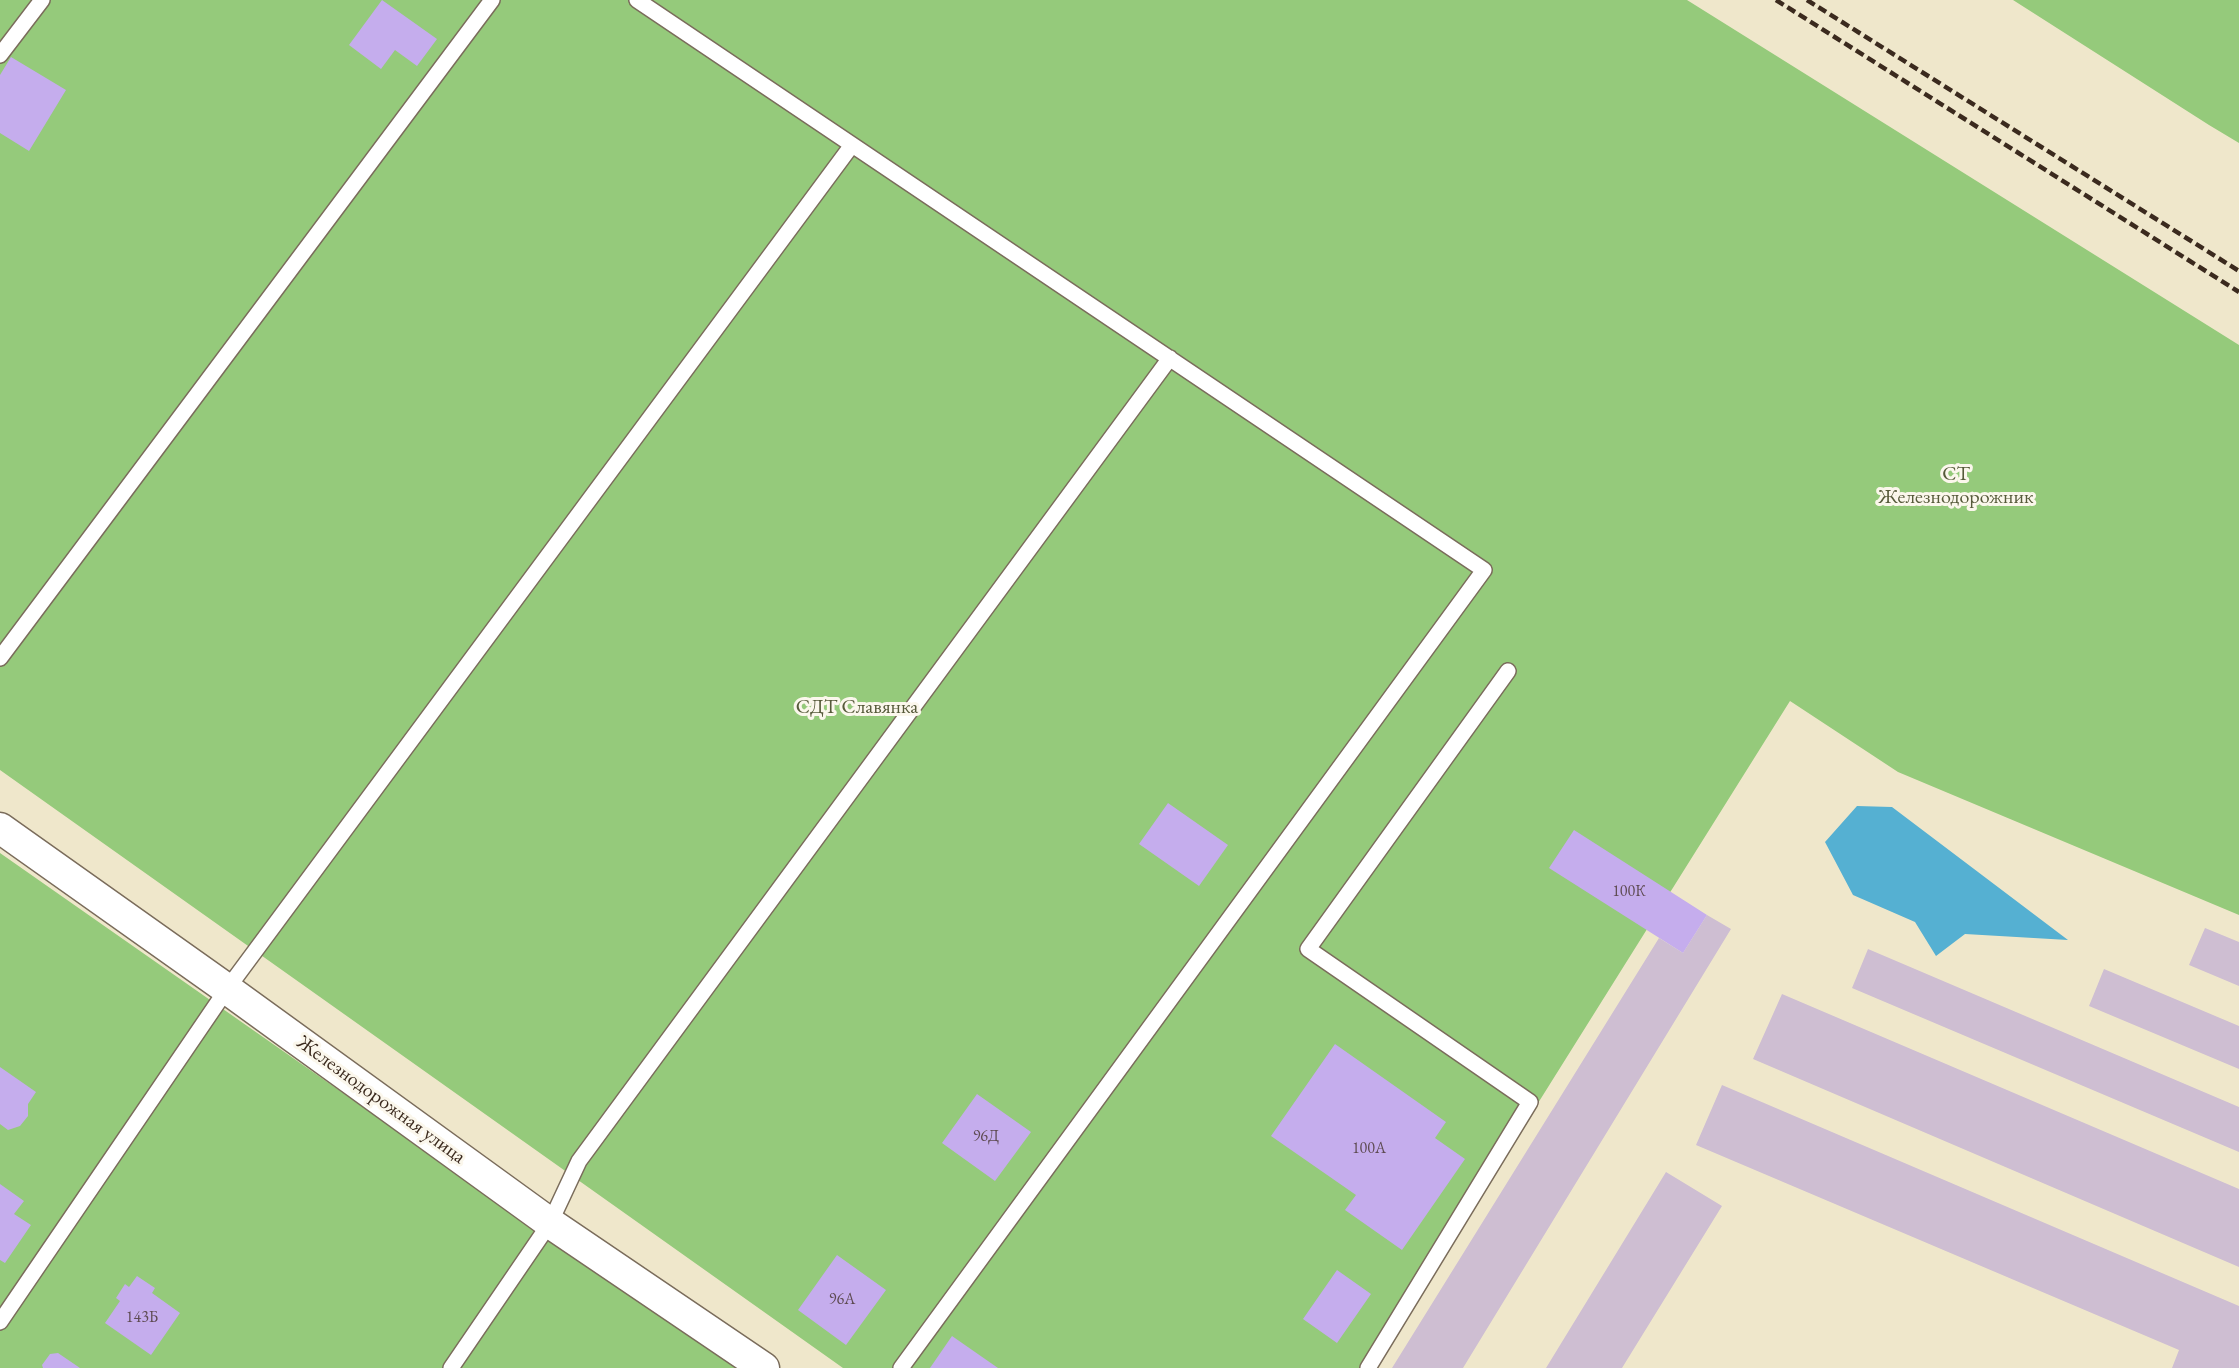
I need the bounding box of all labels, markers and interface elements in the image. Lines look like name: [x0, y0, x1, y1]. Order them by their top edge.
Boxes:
park label: СТ Железнодорожник: [1878, 463, 2034, 510]
park label: СДТ Славянка: [796, 696, 918, 720]
house number: 100К: [1612, 882, 1646, 902]
street label: Железнодорожная улица: [292, 1031, 470, 1169]
house number: 96Д: [973, 1127, 999, 1147]
house number: 100А: [1352, 1139, 1386, 1159]
house number: 96А: [829, 1290, 855, 1310]
house number: 143Б: [126, 1308, 158, 1328]

